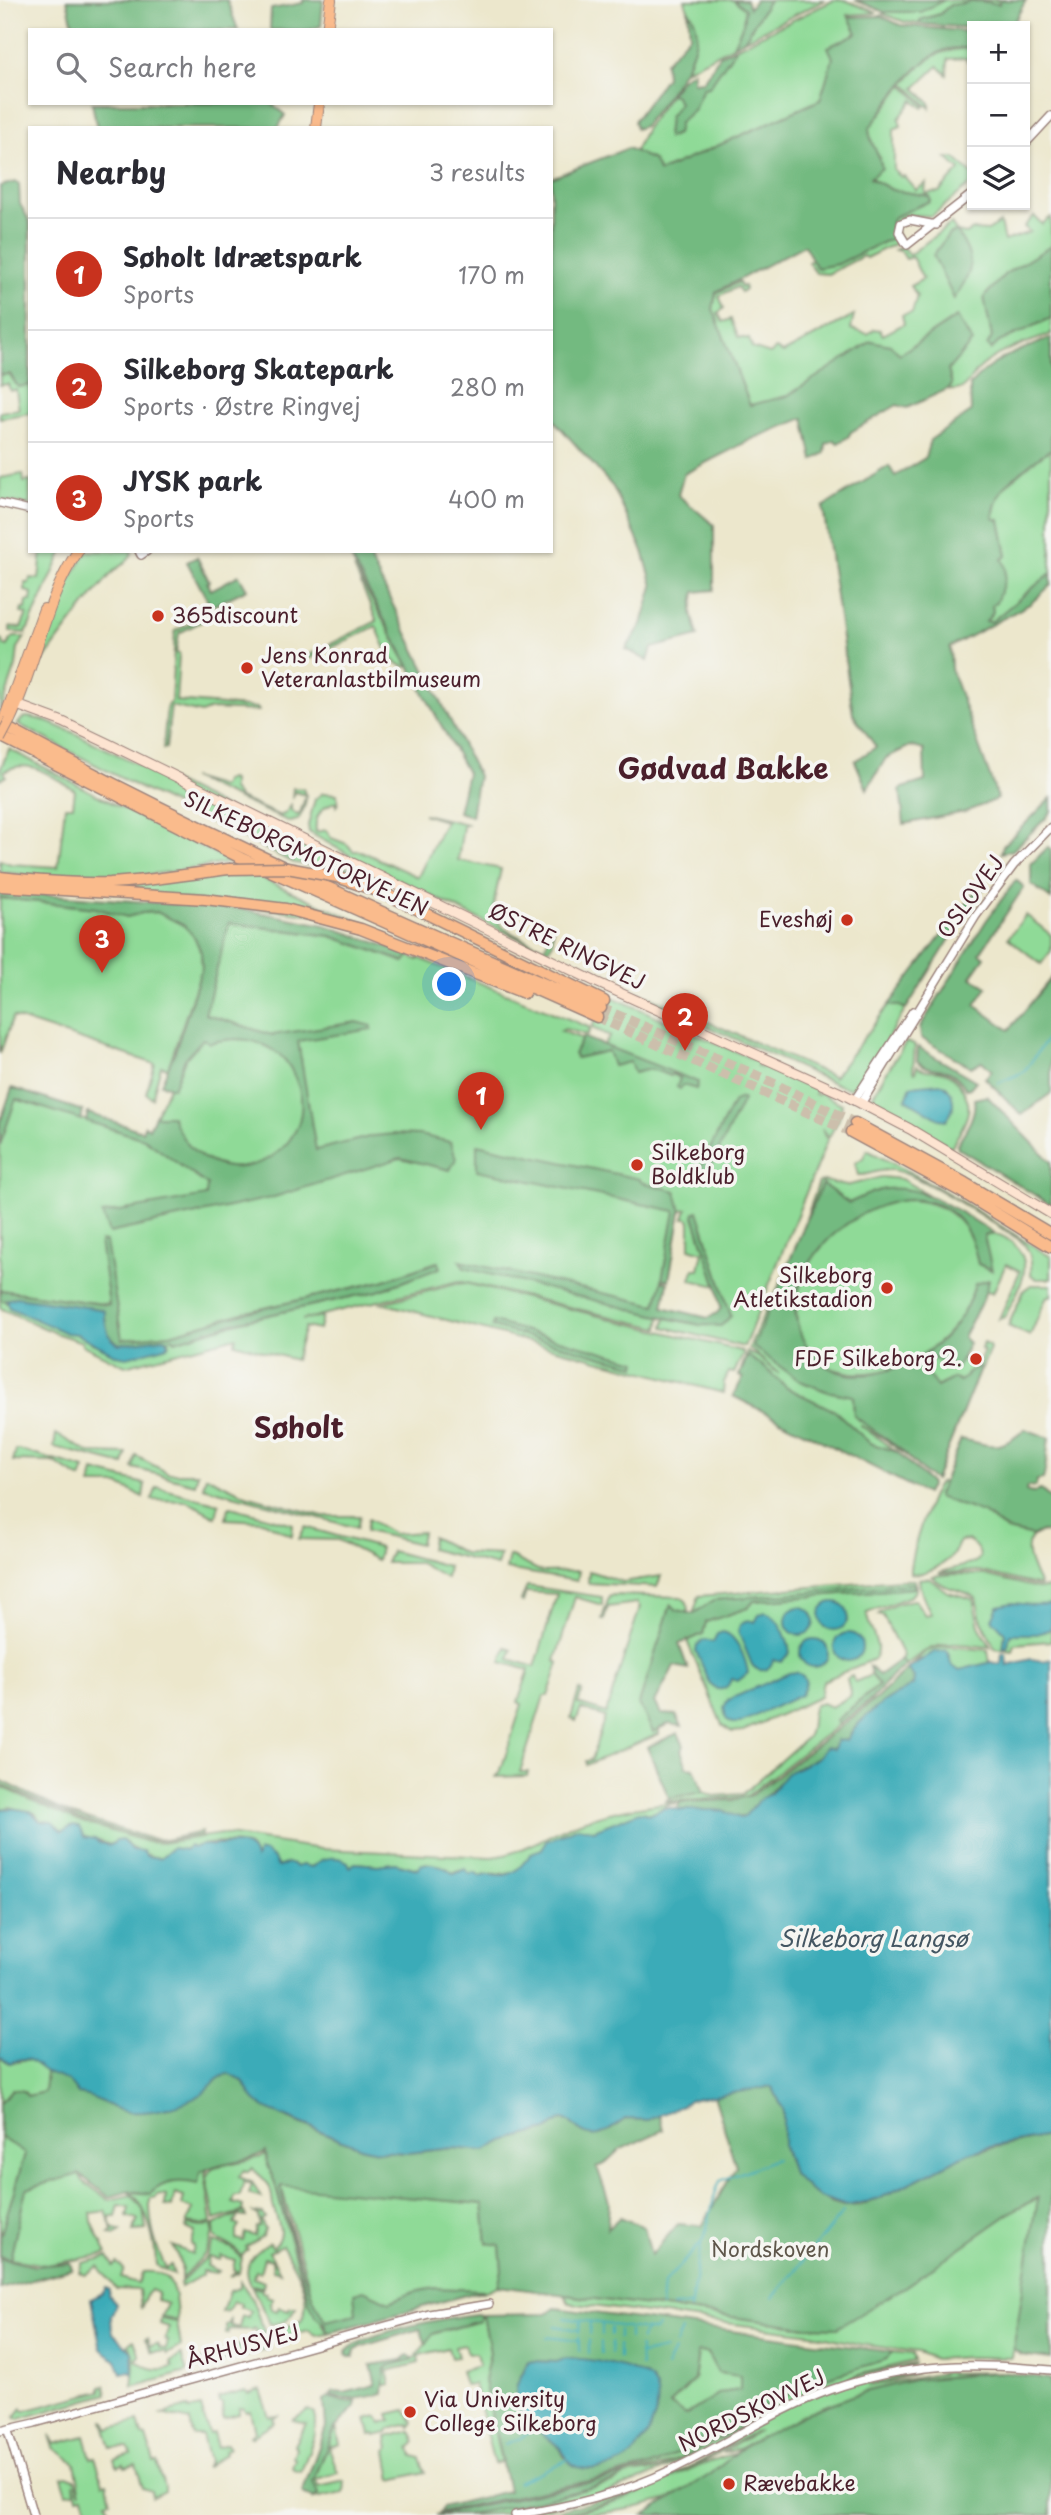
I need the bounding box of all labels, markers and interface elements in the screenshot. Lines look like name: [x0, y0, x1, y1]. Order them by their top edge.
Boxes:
map controls: [967, 21, 1030, 210]
button: +: [967, 21, 1030, 84]
search box: [28, 28, 553, 105]
text: Search here: [108, 47, 257, 86]
icon: search: [52, 48, 90, 86]
button: −: [967, 84, 1030, 147]
button: layers: [967, 147, 1030, 210]
text: Nearby: [56, 149, 166, 194]
text: 3 results: [429, 154, 525, 189]
text: Søholt Idrætspark: [123, 237, 362, 276]
text: 1: [74, 257, 85, 292]
text: 170 m: [458, 257, 525, 292]
text: Sports: [123, 276, 194, 311]
text: Silkeborg Skatepark: [123, 349, 394, 388]
text: 2: [71, 369, 87, 404]
text: 280 m: [450, 369, 525, 404]
text: Sports · Østre Ringvej: [123, 388, 360, 423]
text: JYSK park: [123, 461, 263, 500]
text: 3: [71, 481, 87, 516]
text: 400 m: [448, 481, 525, 516]
text: Sports: [123, 500, 194, 535]
place label: 365discount: [172, 598, 298, 630]
marker: 365discount: [150, 608, 166, 624]
place label: Jens Konrad Veteranlastbilmuseum: [261, 638, 481, 694]
marker: Jens Konrad Veteranlastbilmuseum: [239, 660, 255, 676]
district label: Gødvad Bakke: [617, 746, 829, 789]
street label: SILKEBORGMOTORVEJEN: [179, 781, 434, 923]
street label: OSLOVEJ: [928, 848, 1011, 944]
street label: ØSTRE RINGVEJ: [484, 894, 651, 997]
place label: Eveshøj: [759, 902, 833, 934]
marker: Eveshøj: [839, 912, 855, 928]
pin: 3: [79, 915, 125, 973]
your location: [432, 967, 466, 1001]
pin: 2: [662, 993, 708, 1051]
pin: 1: [458, 1072, 504, 1130]
place label: Silkeborg Boldklub: [651, 1135, 745, 1191]
marker: Silkeborg Boldklub: [629, 1157, 645, 1173]
place label: Silkeborg Atletikstadion: [733, 1258, 873, 1314]
marker: Silkeborg Atletikstadion: [879, 1280, 895, 1296]
place label: FDF Silkeborg 2.: [794, 1341, 962, 1373]
marker: FDF Silkeborg 2.: [968, 1351, 984, 1367]
district label: Søholt: [254, 1405, 344, 1448]
water label: Silkeborg Langsø: [779, 1920, 970, 1955]
park label: Nordskoven: [711, 2232, 829, 2264]
street label: ÅRHUSVEJ: [182, 2315, 303, 2376]
street label: NORDSKOVVEJ: [672, 2360, 830, 2459]
place label: Via University College Silkeborg: [424, 2382, 597, 2438]
marker: Via University College Silkeborg: [402, 2404, 418, 2420]
place label: Rævebakke: [743, 2466, 856, 2498]
marker: Rævebakke: [721, 2476, 737, 2492]

